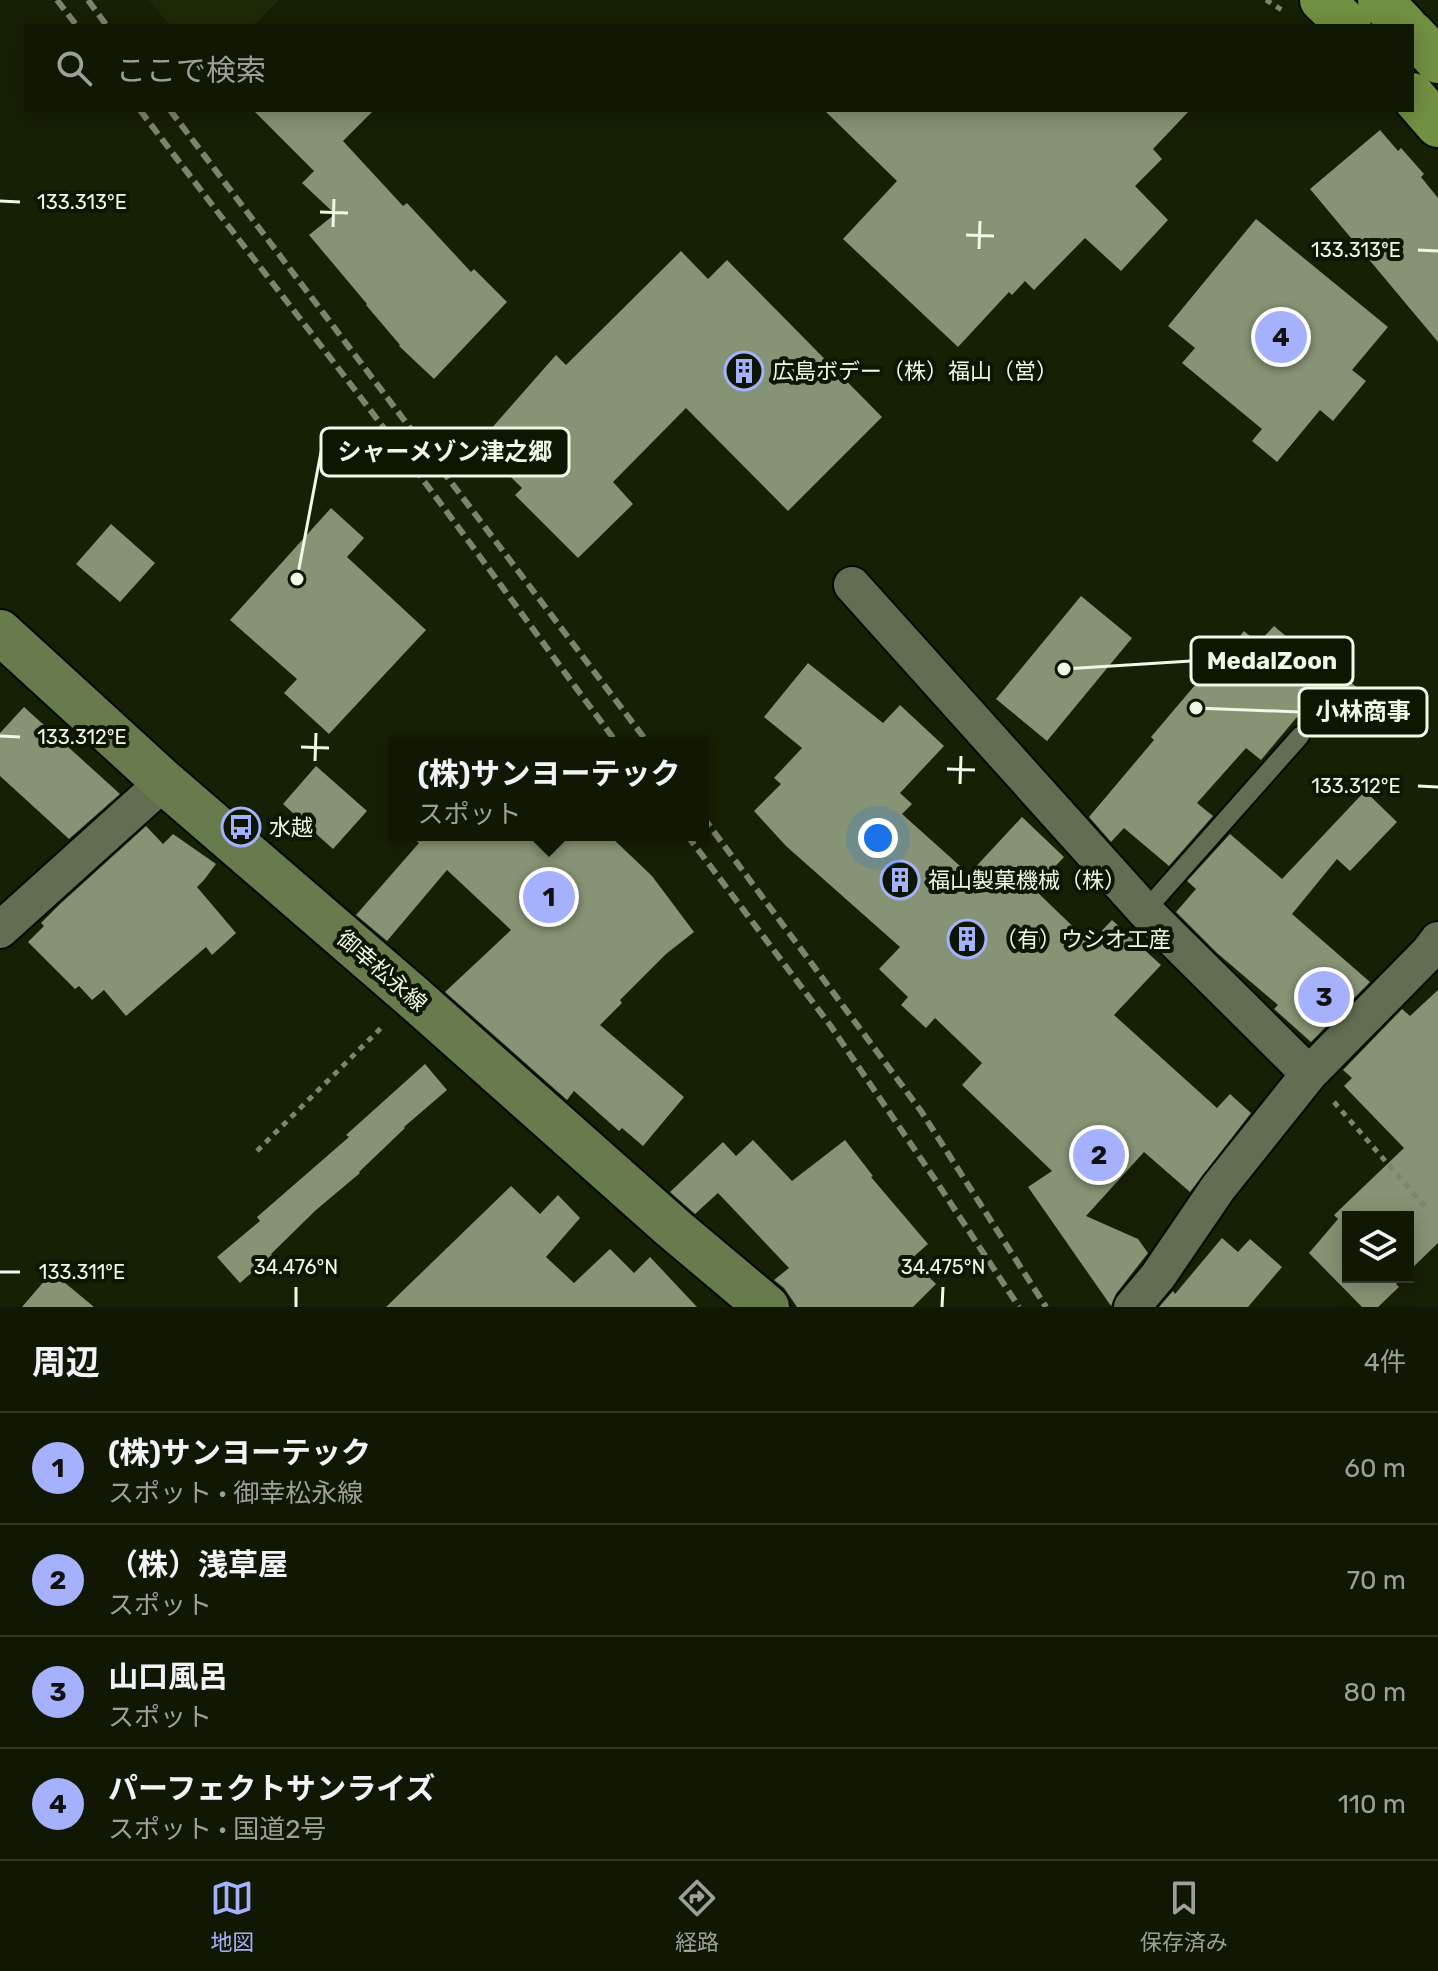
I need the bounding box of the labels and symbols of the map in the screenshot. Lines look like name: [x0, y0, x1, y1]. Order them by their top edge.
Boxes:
text: 133.313°E: [37, 190, 127, 214]
text: 133.313°E: [1311, 238, 1401, 262]
pin: 4: [1255, 307, 1307, 367]
building icon: 広島ボデー（株）福山（営）: [723, 350, 765, 392]
place label: 広島ボデー（株）福山（営）: [772, 358, 1058, 385]
callout: シャーメゾン津之郷: [321, 428, 569, 476]
text: シャーメゾン津之郷: [337, 438, 553, 466]
callout: MedalZoon: [1191, 637, 1353, 685]
text: MedalZoon: [1207, 647, 1337, 675]
callout: 小林商事: [1299, 688, 1427, 736]
text: 小林商事: [1315, 698, 1411, 726]
text: 133.312°E: [37, 725, 127, 749]
text: 133.312°E: [1311, 774, 1401, 798]
bus stop icon: 水越: [220, 806, 262, 848]
place label: 水越: [269, 814, 313, 841]
your location: [858, 818, 898, 858]
building icon: 福山製菓機械（株）: [879, 859, 921, 901]
pin: 1: [523, 867, 575, 927]
place label: 福山製菓機械（株）: [928, 867, 1126, 894]
building icon: （有）ウシオ工産: [946, 918, 988, 960]
street label: 御幸松永線: [332, 925, 432, 1017]
place label: （有）ウシオ工産: [995, 926, 1171, 953]
pin: 3: [1298, 967, 1350, 1027]
pin: 2: [1073, 1125, 1125, 1185]
text: 34.476°N: [254, 1255, 338, 1279]
text: 34.475°N: [901, 1255, 985, 1279]
text: 133.311°E: [39, 1260, 125, 1284]

